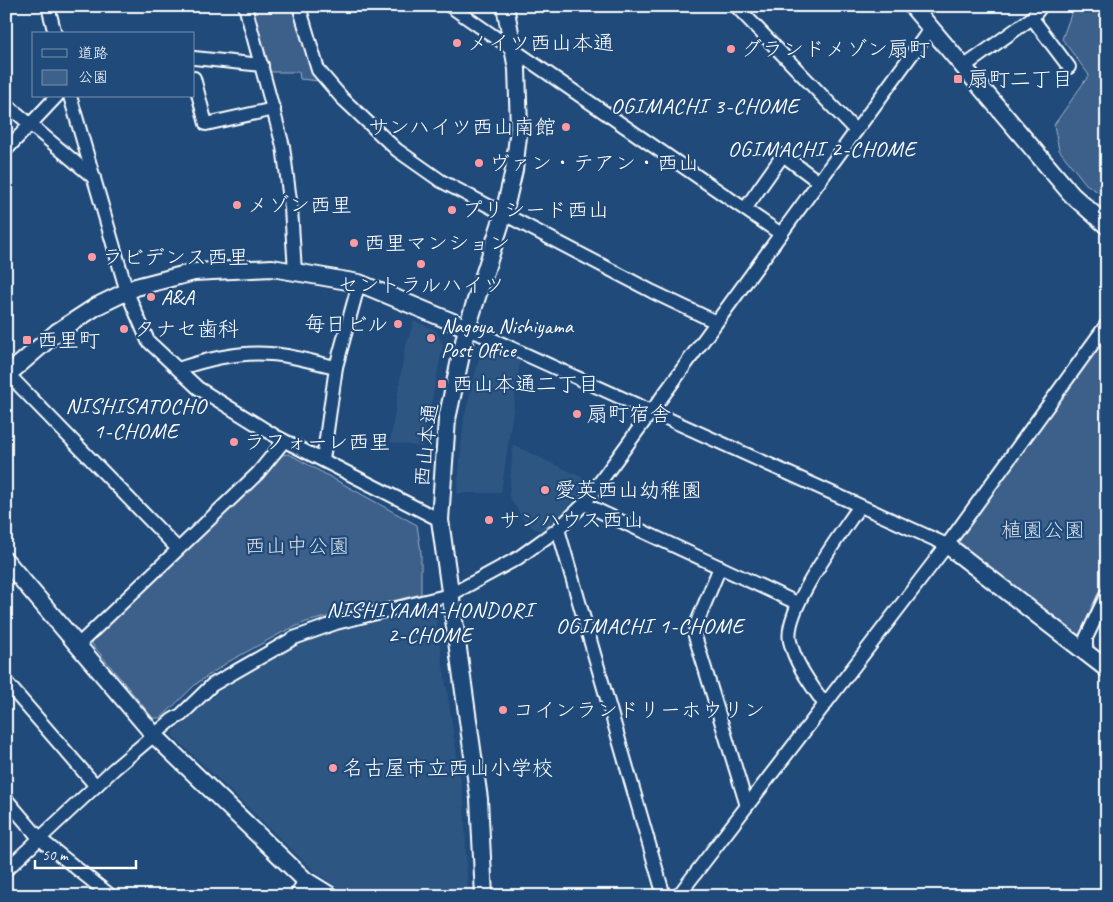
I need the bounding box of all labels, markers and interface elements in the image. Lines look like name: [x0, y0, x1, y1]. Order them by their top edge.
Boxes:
place label: メイツ西山本通: [467, 30, 614, 56]
legend: [32, 32, 195, 98]
place label: グランドメゾン扇町: [741, 36, 930, 62]
marker: メイツ西山本通: [451, 37, 463, 49]
marker: グランドメゾン扇町: [725, 43, 737, 55]
text: 道路: [78, 44, 108, 63]
place label: 扇町二丁目: [968, 66, 1073, 92]
text: 公園: [78, 68, 108, 87]
marker: 扇町二丁目: [952, 73, 964, 85]
district label: OGIMACHI 3-CHOME: [611, 92, 802, 120]
place label: サンハイツ西山南館: [368, 114, 556, 140]
marker: サンハイツ西山南館: [560, 121, 572, 133]
district label: OGIMACHI 2-CHOME: [728, 135, 919, 163]
place label: ヴァン・テアン・西山: [489, 150, 699, 176]
marker: ヴァン・テアン・西山: [473, 157, 485, 169]
place label: メゾン西里: [247, 192, 352, 218]
place label: プリシード西山: [462, 197, 609, 223]
marker: メゾン西里: [231, 199, 243, 211]
marker: プリシード西山: [446, 204, 458, 216]
place label: 西里マンション: [364, 230, 510, 256]
marker: 西里マンション: [348, 237, 360, 249]
place label: ラビデンス西里: [102, 244, 249, 270]
marker: ラビデンス西里: [86, 251, 98, 263]
marker: セントラルハイツ: [415, 258, 427, 270]
place label: セントラルハイツ: [337, 272, 505, 298]
place label: A&A: [161, 284, 195, 310]
marker: A&A: [145, 291, 157, 303]
place label: 毎日ビル: [304, 311, 388, 337]
place label: Nagoya Nishiyama Post Office: [441, 313, 575, 363]
place label: タナセ歯科: [134, 316, 239, 342]
marker: 毎日ビル: [392, 318, 404, 330]
marker: タナセ歯科: [118, 323, 130, 335]
place label: 西里町: [37, 327, 100, 353]
marker: Nagoya Nishiyama Post Office: [425, 332, 437, 344]
marker: 西里町: [21, 334, 33, 346]
place label: 西山本通二丁目: [452, 371, 599, 397]
marker: 西山本通二丁目: [436, 378, 448, 390]
district label: NISHISATOCHO 1-CHOME: [65, 392, 208, 445]
place label: 扇町宿舎: [587, 401, 671, 427]
street label: 西山本通: [409, 402, 443, 488]
marker: 扇町宿舎: [571, 408, 583, 420]
place label: ラフォーレ西里: [244, 429, 390, 455]
marker: ラフォーレ西里: [228, 436, 240, 448]
place label: 愛英西山幼稚園: [555, 477, 702, 503]
marker: 愛英西山幼稚園: [539, 484, 551, 496]
place label: サンハウス西山: [499, 507, 644, 533]
marker: サンハウス西山: [483, 514, 495, 526]
park label: 植園公園: [1001, 517, 1085, 543]
park label: 西山中公園: [245, 533, 350, 559]
district label: NISHIYAMA-HONDORI 2-CHOME: [326, 596, 538, 649]
district label: OGIMACHI 1-CHOME: [556, 612, 747, 640]
place label: コインランドリーホウリン: [513, 697, 765, 723]
marker: コインランドリーホウリン: [497, 704, 509, 716]
place label: 名古屋市立西山小学校: [343, 755, 553, 781]
marker: 名古屋市立西山小学校: [327, 762, 339, 774]
scale bar: [35, 837, 136, 869]
text: 50 m: [42, 846, 69, 865]

